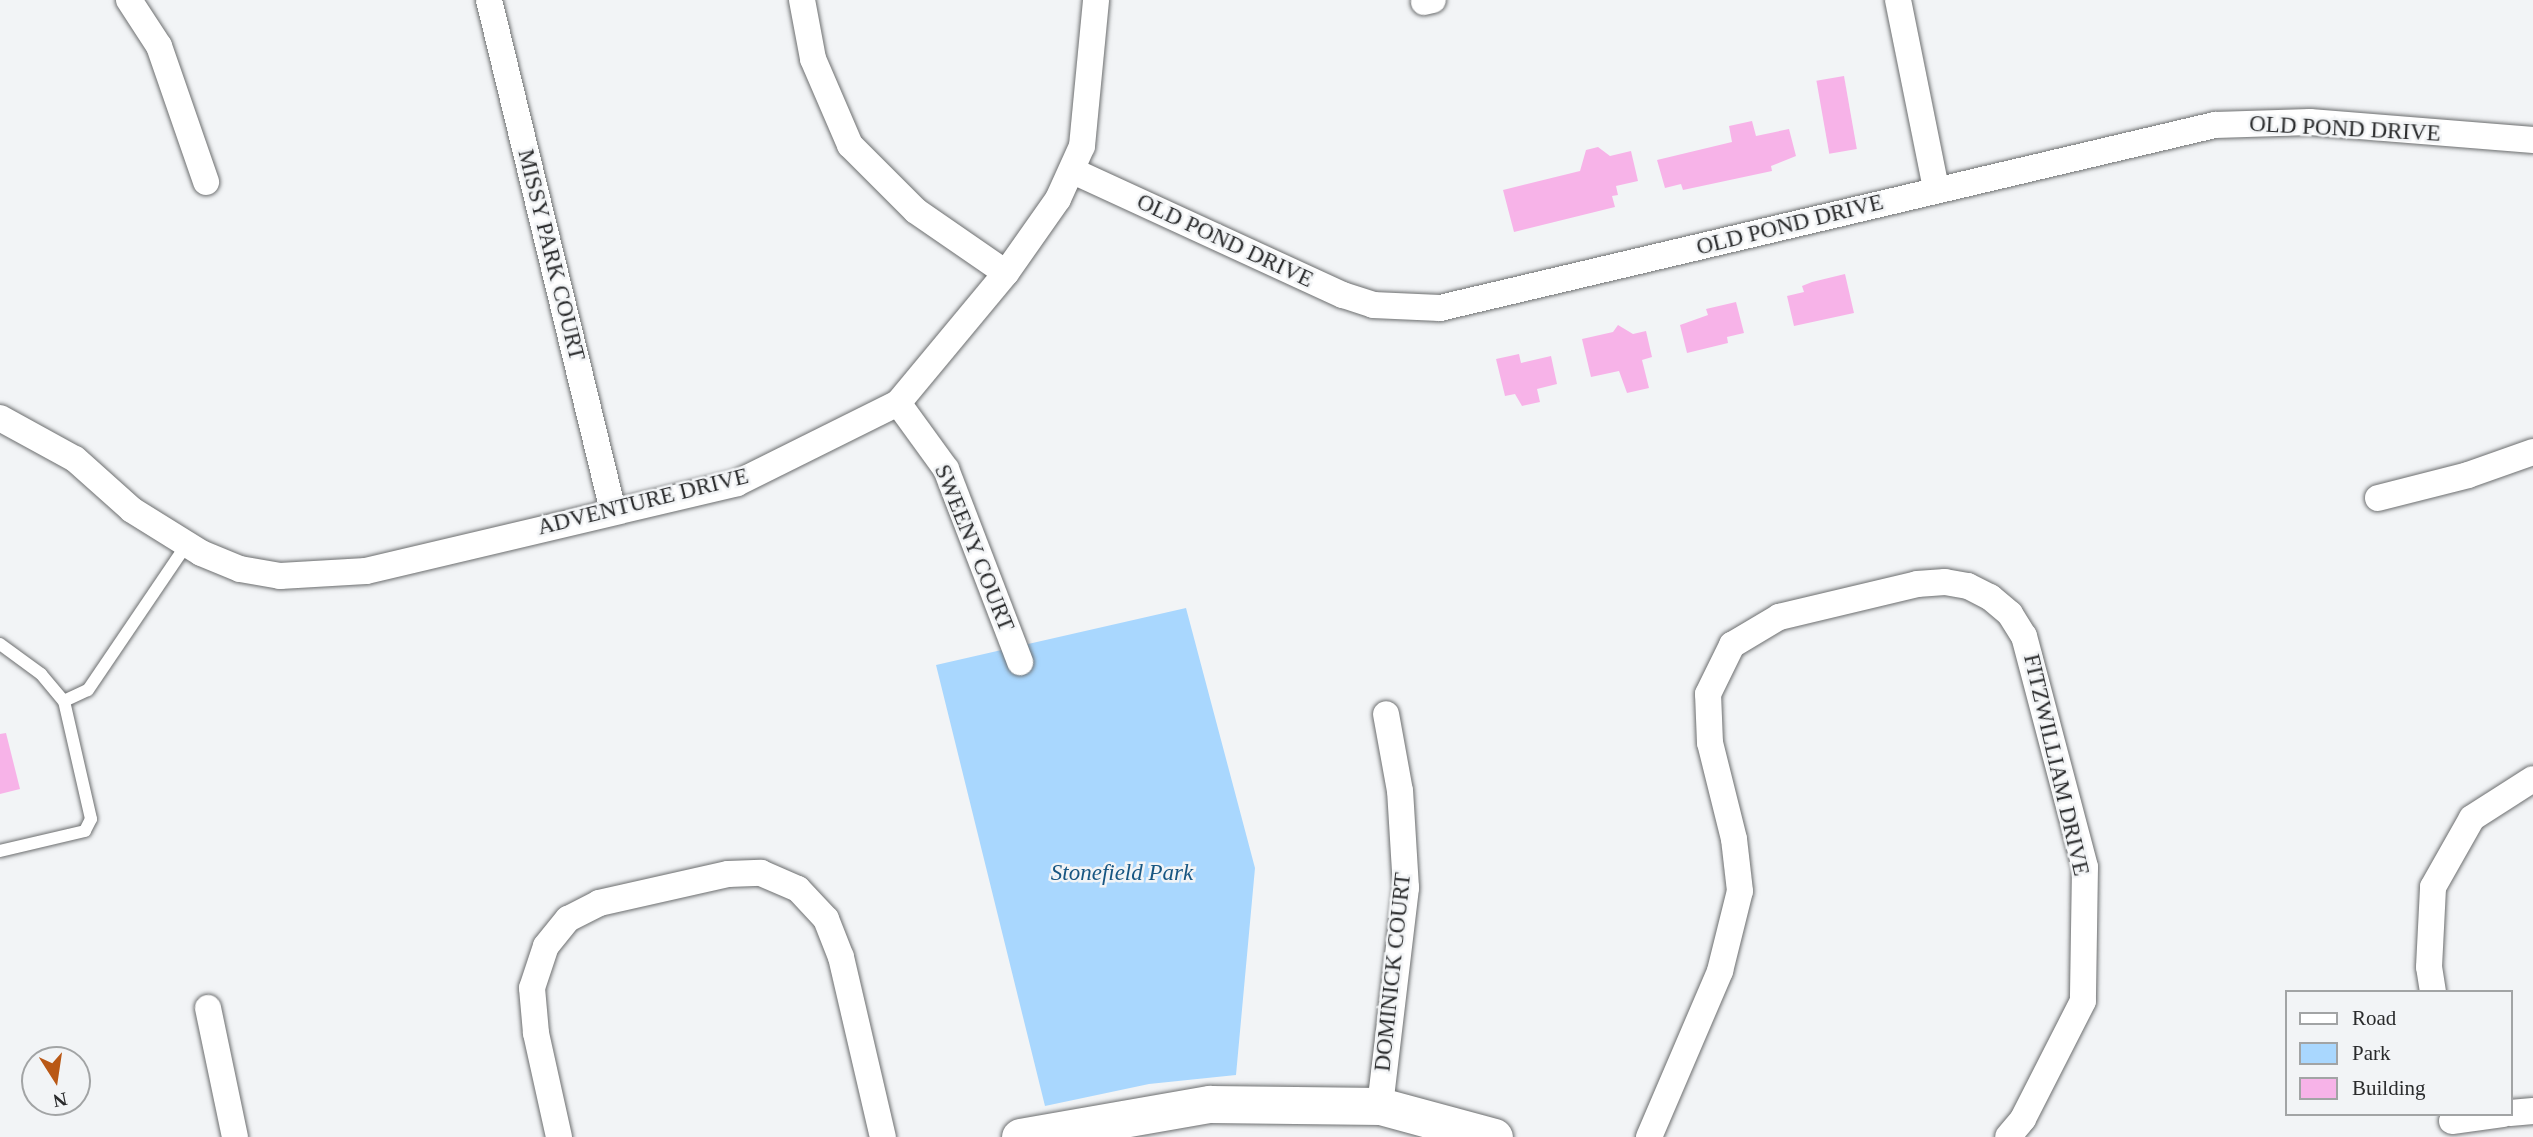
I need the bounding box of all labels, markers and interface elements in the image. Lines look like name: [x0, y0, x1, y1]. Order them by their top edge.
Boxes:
street label: OLD POND DRIVE: [2249, 110, 2441, 148]
street label: MISSY PARK COURT: [511, 146, 591, 364]
street label: OLD POND DRIVE: [1132, 188, 1318, 294]
street label: OLD POND DRIVE: [1694, 188, 1886, 262]
street label: SWEENY COURT: [928, 460, 1020, 636]
street label: ADVENTURE DRIVE: [535, 462, 751, 542]
street label: FITZWILLIAM DRIVE: [2017, 651, 2095, 879]
park label: Stonefield Park: [1051, 859, 1193, 887]
street label: DOMINICK COURT: [1369, 871, 1417, 1073]
legend: [2284, 990, 2512, 1116]
text: Road: [2352, 1006, 2396, 1030]
text: Park: [2352, 1041, 2391, 1065]
north arrow: [21, 1046, 91, 1116]
text: Building: [2352, 1076, 2426, 1100]
text: N: [51, 1088, 69, 1112]

